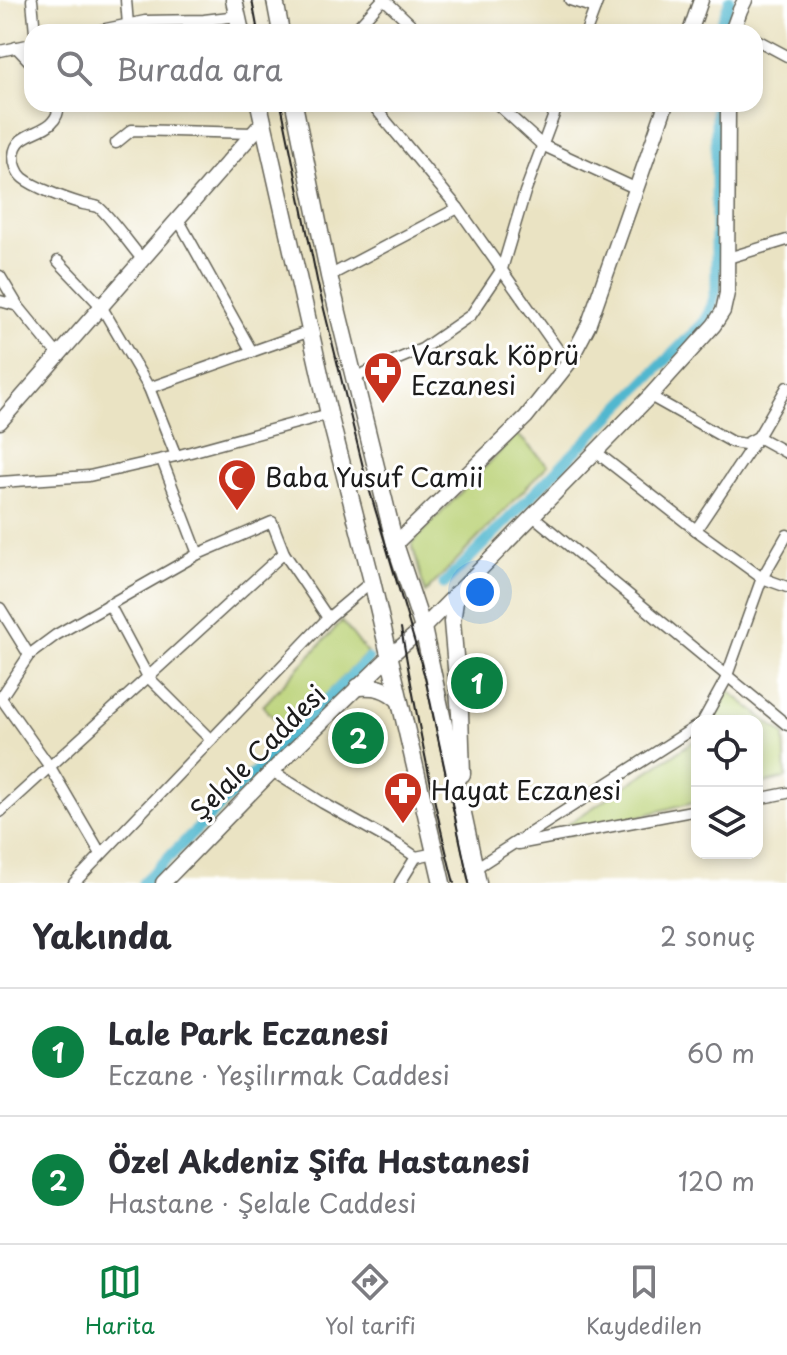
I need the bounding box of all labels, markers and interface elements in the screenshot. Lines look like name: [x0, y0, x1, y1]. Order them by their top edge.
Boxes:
search box: [24, 24, 763, 112]
icon: search: [52, 46, 96, 90]
text: Burada ara: [116, 46, 282, 91]
place label: Varsak Köprü Eczanesi: [411, 335, 579, 404]
pharmacy icon: Varsak Köprü Eczanesi: [362, 350, 404, 405]
mosque icon: Baba Yusuf Camii: [216, 457, 258, 512]
place label: Baba Yusuf Camii: [265, 457, 483, 496]
your location: [460, 572, 500, 612]
pin: 1: [451, 653, 503, 713]
street label: Şelale Caddesi: [180, 675, 334, 829]
pin: 2: [332, 708, 384, 768]
map controls: [691, 715, 763, 859]
button: locate: [691, 715, 763, 787]
pharmacy icon: Hayat Eczanesi: [382, 770, 424, 825]
place label: Hayat Eczanesi: [431, 770, 621, 809]
button: layers: [691, 787, 763, 859]
text: Yakında: [32, 909, 172, 961]
text: 2 sonuç: [660, 916, 755, 955]
text: Lale Park Eczanesi: [108, 1010, 389, 1055]
text: 1: [52, 1033, 64, 1072]
text: 60 m: [687, 1033, 755, 1072]
text: Eczane · Yeşilırmak Caddesi: [108, 1055, 450, 1094]
text: Özel Akdeniz Şifa Hastanesi: [108, 1138, 530, 1183]
text: 2: [49, 1161, 67, 1200]
text: 120 m: [678, 1161, 755, 1200]
text: Hastane · Şelale Caddesi: [108, 1183, 417, 1222]
tab: Harita: [85, 1260, 155, 1341]
tab: Yol tarifi: [325, 1260, 416, 1341]
tab: Kaydedilen: [586, 1260, 702, 1341]

